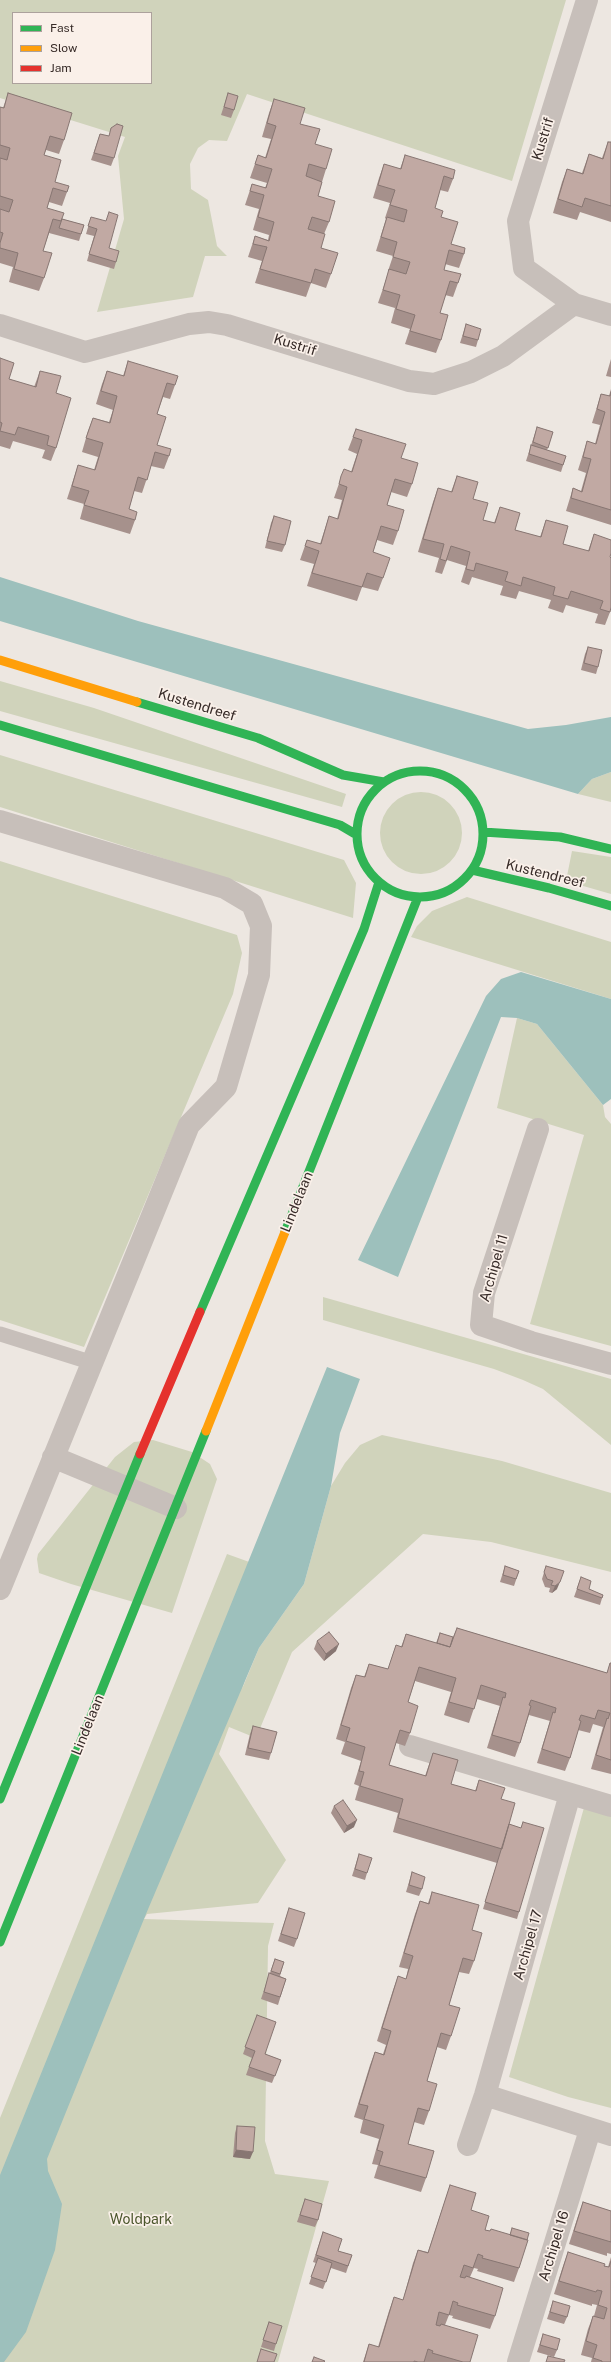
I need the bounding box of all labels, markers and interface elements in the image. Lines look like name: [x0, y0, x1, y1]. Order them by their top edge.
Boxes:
legend: [12, 12, 152, 84]
text: Fast: [50, 21, 74, 35]
text: Slow: [50, 41, 77, 55]
text: Jam: [50, 61, 72, 75]
street label: Kustrif: [529, 115, 557, 163]
street label: Kustrif: [271, 331, 319, 359]
street label: Kustendreef: [156, 685, 238, 725]
street label: Kustendreef: [504, 856, 586, 892]
street label: Lindelaan: [277, 1169, 317, 1235]
street label: Archipel 11: [476, 1232, 512, 1304]
street label: Lindelaan: [68, 1692, 108, 1758]
street label: Archipel 17: [510, 1908, 546, 1982]
street label: Archipel 16: [535, 2209, 573, 2283]
park label: Woldpark: [110, 2212, 172, 2228]

